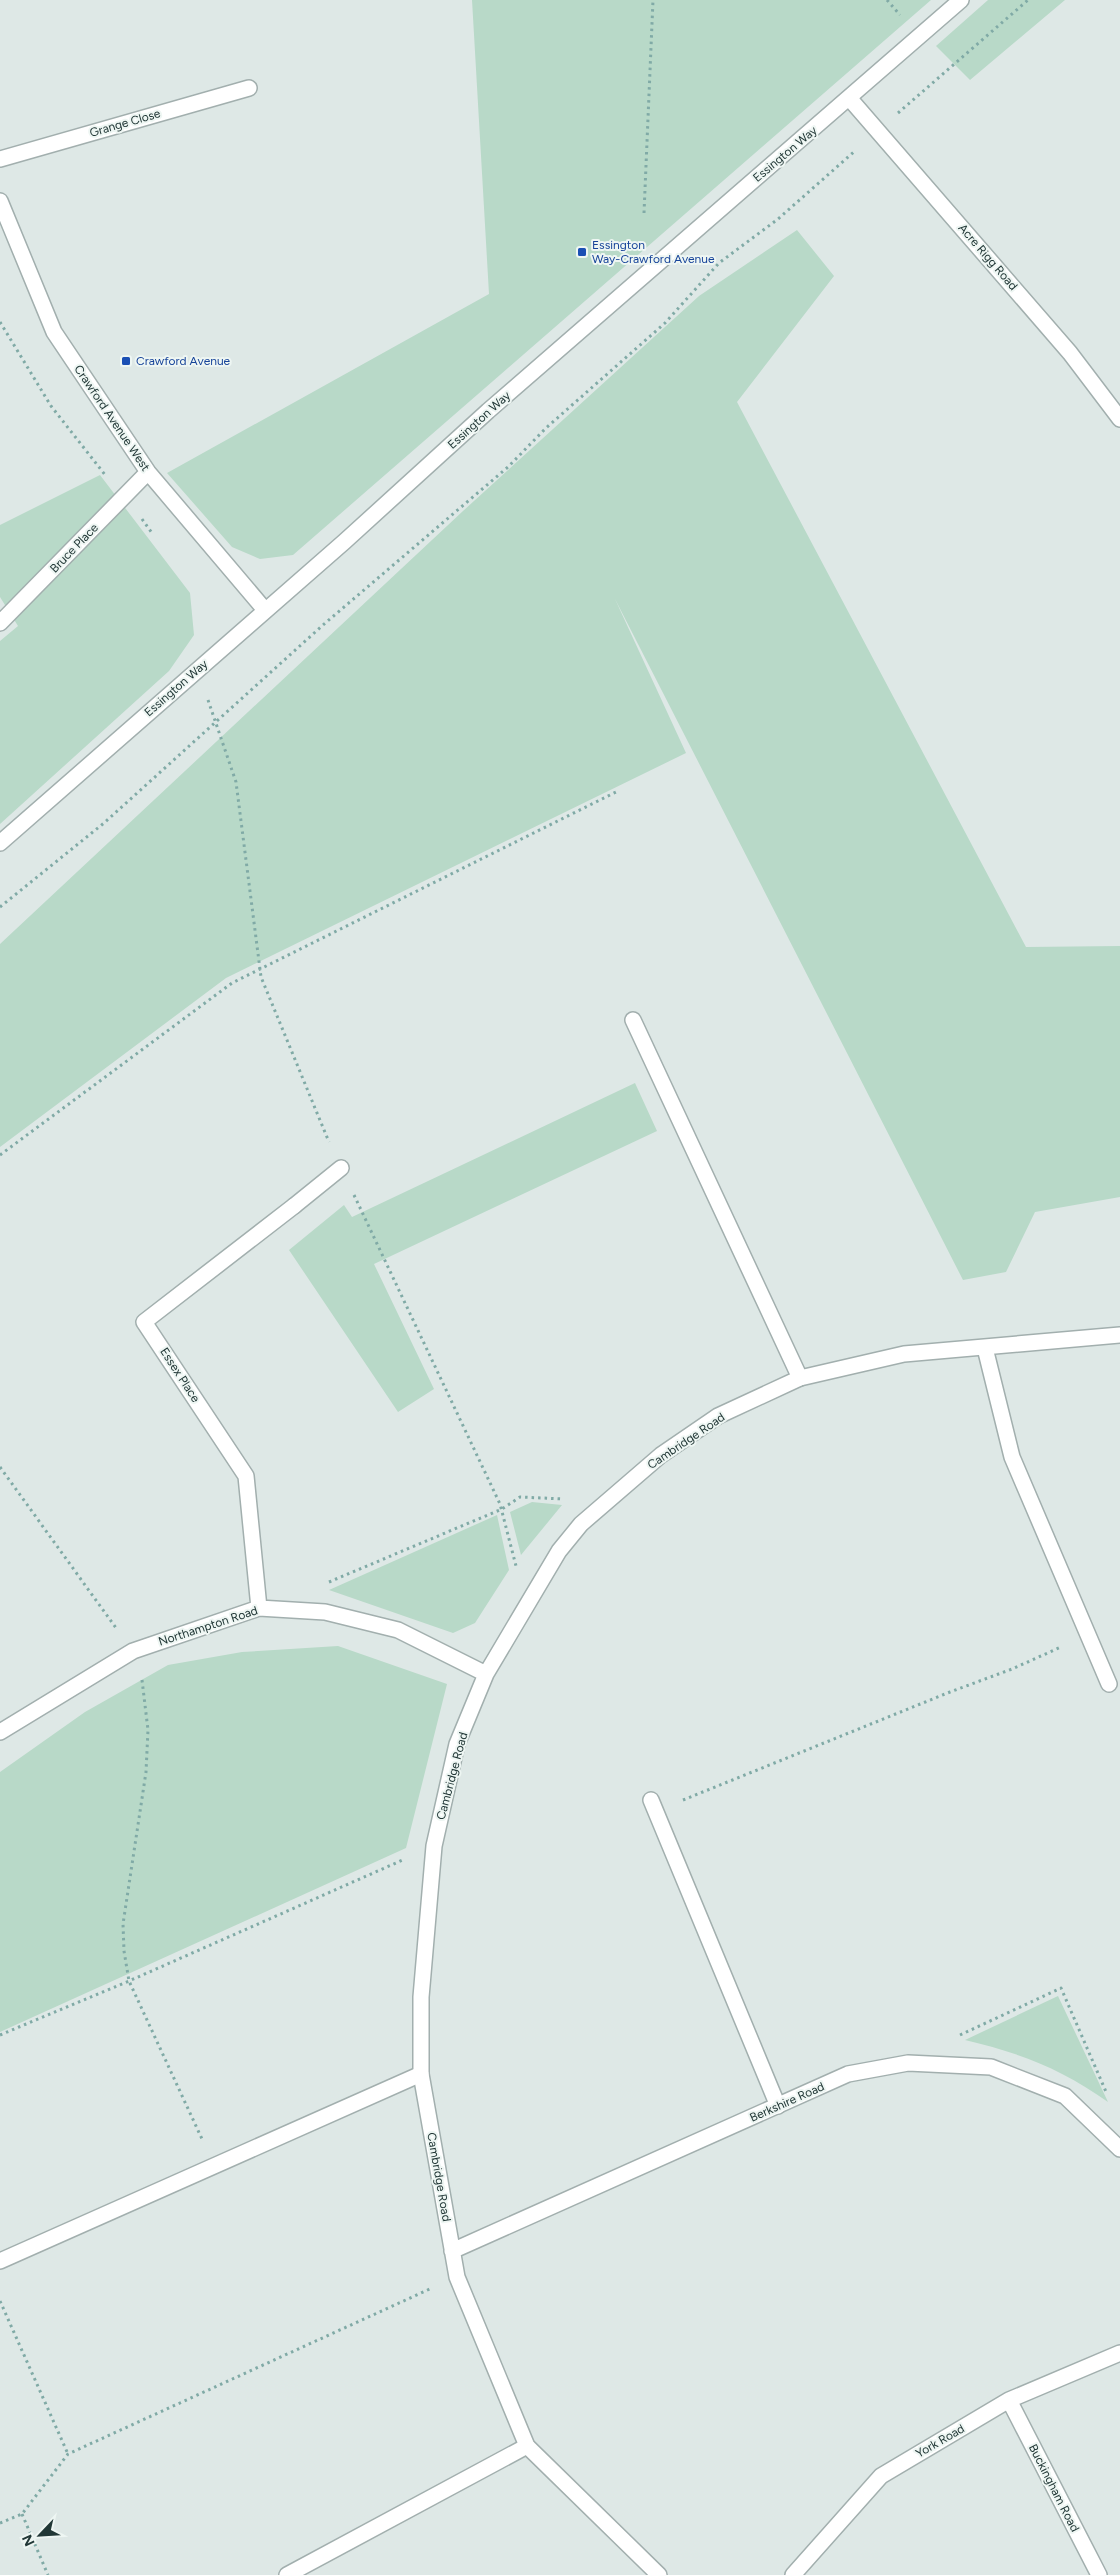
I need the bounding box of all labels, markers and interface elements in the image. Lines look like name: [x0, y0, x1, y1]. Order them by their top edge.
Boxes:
street label: Grange Close: [88, 106, 162, 140]
street label: Essington Way: [750, 123, 820, 185]
street label: Acre Rigg Road: [955, 221, 1021, 293]
place label: Essington Way-Crawford Avenue: [592, 238, 715, 266]
marker: Essington Way-Crawford Avenue: [576, 246, 588, 258]
place label: Crawford Avenue: [136, 354, 231, 368]
marker: Crawford Avenue: [120, 355, 132, 367]
street label: Crawford Avenue West: [71, 362, 153, 474]
street label: Essington Way: [445, 388, 514, 452]
street label: Bruce Place: [47, 520, 101, 575]
street label: Essington Way: [141, 656, 211, 719]
street label: Essex Place: [157, 1345, 203, 1405]
street label: Cambridge Road: [645, 1410, 727, 1472]
street label: Northampton Road: [157, 1603, 259, 1649]
street label: Cambridge Road: [434, 1731, 470, 1821]
street label: Berkshire Road: [748, 2079, 826, 2125]
street label: Cambridge Road: [424, 2131, 454, 2223]
street label: York Road: [913, 2421, 967, 2461]
street label: Buckingham Road: [1026, 2442, 1082, 2534]
north arrow: [15, 2510, 65, 2560]
text: N: [19, 2532, 39, 2549]

